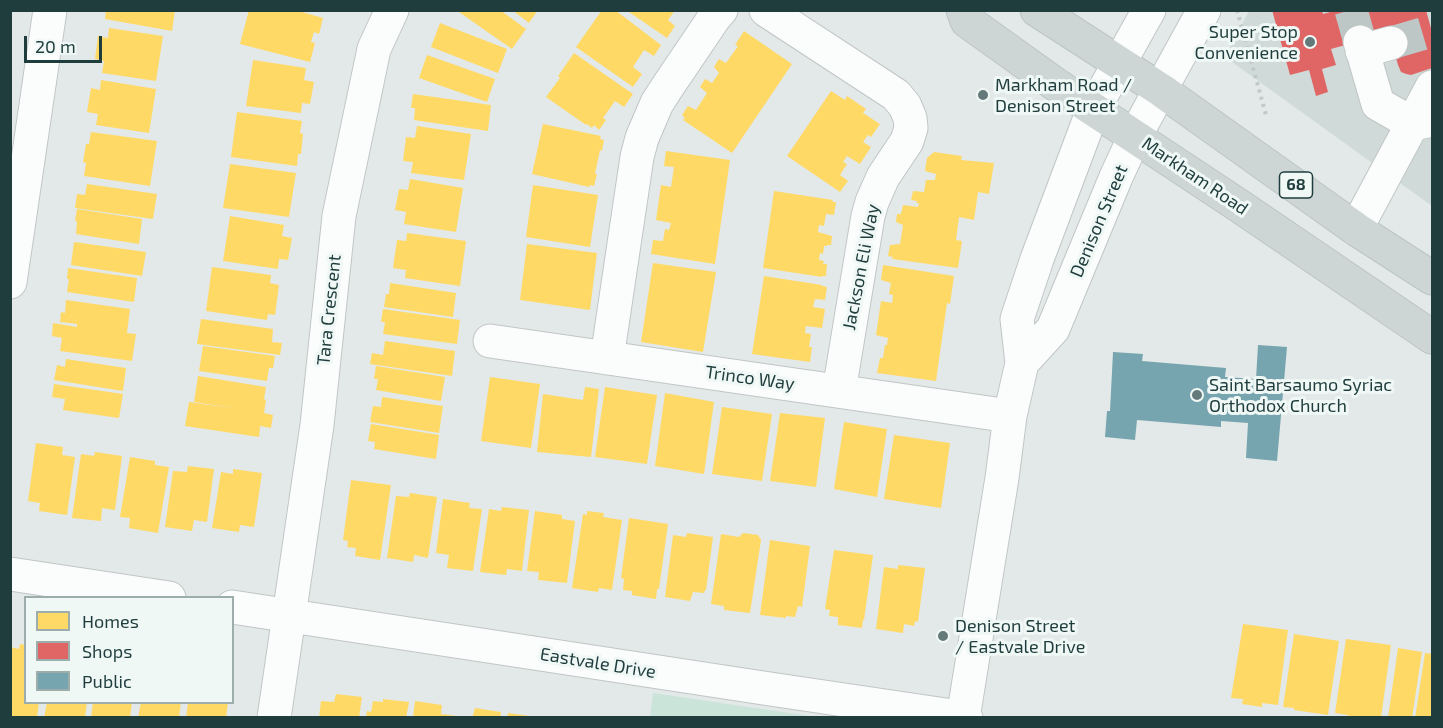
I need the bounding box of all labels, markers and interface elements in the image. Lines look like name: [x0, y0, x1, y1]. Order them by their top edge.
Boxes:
place label: Super Stop Convenience: [1195, 21, 1298, 63]
scale bar: [27, 24, 105, 62]
text: 20 m: [35, 35, 76, 57]
marker: Super Stop Convenience: [1303, 35, 1317, 49]
place label: Markham Road / Denison Street: [995, 74, 1132, 116]
marker: Markham Road / Denison Street: [976, 88, 990, 102]
street label: Markham Road: [1138, 132, 1252, 220]
street label: Denison Street: [1066, 161, 1132, 281]
road number: 68: [1280, 172, 1312, 198]
street label: Jackson Eli Way: [838, 202, 884, 332]
street label: Tara Crescent: [312, 253, 346, 367]
street label: Trinco Way: [704, 361, 796, 395]
place label: Saint Barsaumo Syriac Orthodox Church: [1209, 374, 1392, 416]
marker: Saint Barsaumo Syriac Orthodox Church: [1190, 388, 1204, 402]
legend: [24, 596, 234, 704]
text: Homes: [82, 610, 139, 632]
place label: Denison Street / Eastvale Drive: [955, 615, 1085, 658]
marker: Denison Street / Eastvale Drive: [936, 629, 950, 643]
text: Shops: [82, 640, 132, 662]
street label: Eastvale Drive: [539, 643, 657, 683]
text: Public: [82, 670, 132, 692]

